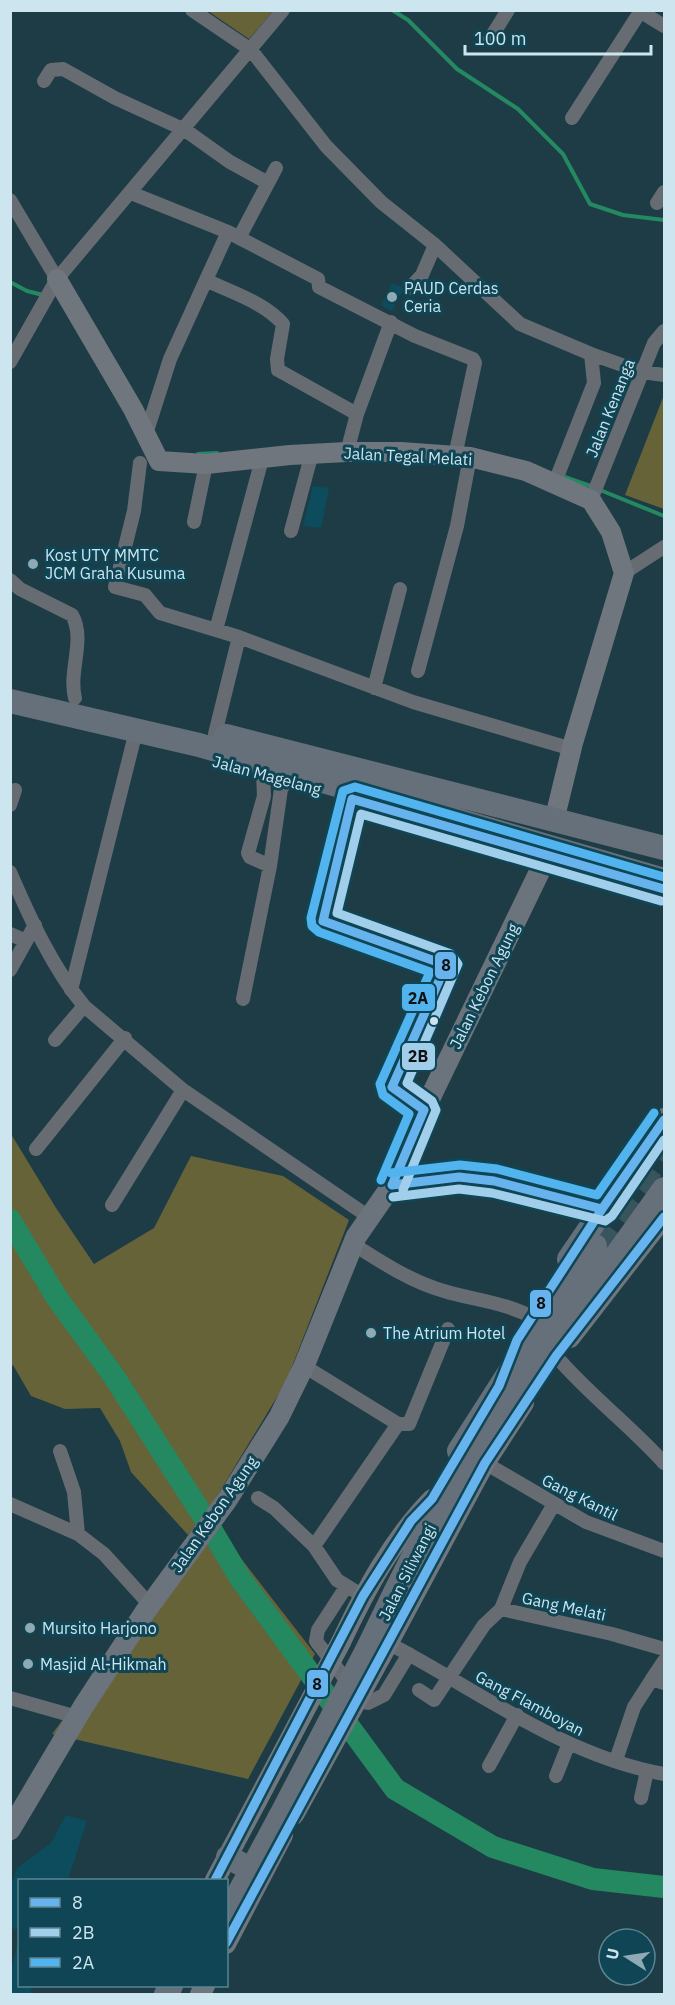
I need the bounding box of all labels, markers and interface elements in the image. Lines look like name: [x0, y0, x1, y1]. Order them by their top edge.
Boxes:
scale bar: [465, 18, 651, 56]
text: 100 m: [474, 27, 526, 50]
place label: PAUD Cerdas Ceria: [404, 278, 499, 316]
marker: PAUD Cerdas Ceria: [385, 290, 399, 304]
street label: Jalan Kenanga: [581, 355, 639, 460]
street label: Jalan Tegal Melati: [343, 443, 473, 469]
place label: Kost UTY MMTC JCM Graha Kusuma: [45, 545, 186, 583]
marker: Kost UTY MMTC JCM Graha Kusuma: [26, 557, 40, 571]
street label: Jalan Magelang: [211, 751, 324, 799]
street label: Jalan Kebon Agung: [445, 919, 523, 1052]
line badge: 8: [434, 951, 457, 980]
text: 8: [441, 955, 451, 975]
line badge: 2A: [401, 983, 436, 1012]
text: 2A: [408, 988, 428, 1008]
unlabelled marker: [428, 1015, 440, 1027]
line badge: 2B: [401, 1042, 436, 1071]
text: 2B: [408, 1046, 428, 1066]
line badge: 8: [529, 1289, 552, 1318]
text: 8: [536, 1293, 546, 1313]
place label: The Atrium Hotel: [383, 1323, 505, 1343]
marker: The Atrium Hotel: [364, 1326, 378, 1340]
street label: Jalan Kebon Agung: [166, 1452, 262, 1576]
street label: Gang Kantil: [539, 1469, 621, 1525]
street label: Jalan Siliwangi: [374, 1520, 440, 1624]
street label: Gang Melati: [520, 1587, 608, 1625]
place label: Mursito Harjono: [42, 1618, 157, 1638]
marker: Mursito Harjono: [23, 1621, 37, 1635]
place label: Masjid Al-Hikmah: [40, 1654, 167, 1674]
marker: Masjid Al-Hikmah: [21, 1657, 35, 1671]
street label: Gang Flamboyan: [472, 1666, 588, 1740]
line badge: 8: [306, 1669, 329, 1698]
text: 8: [312, 1674, 322, 1694]
legend: [18, 1879, 228, 1987]
text: 8: [72, 1891, 83, 1914]
text: 2B: [72, 1921, 95, 1944]
north arrow: [597, 1927, 657, 1987]
text: U: [601, 1946, 623, 1961]
text: 2A: [72, 1951, 95, 1974]

